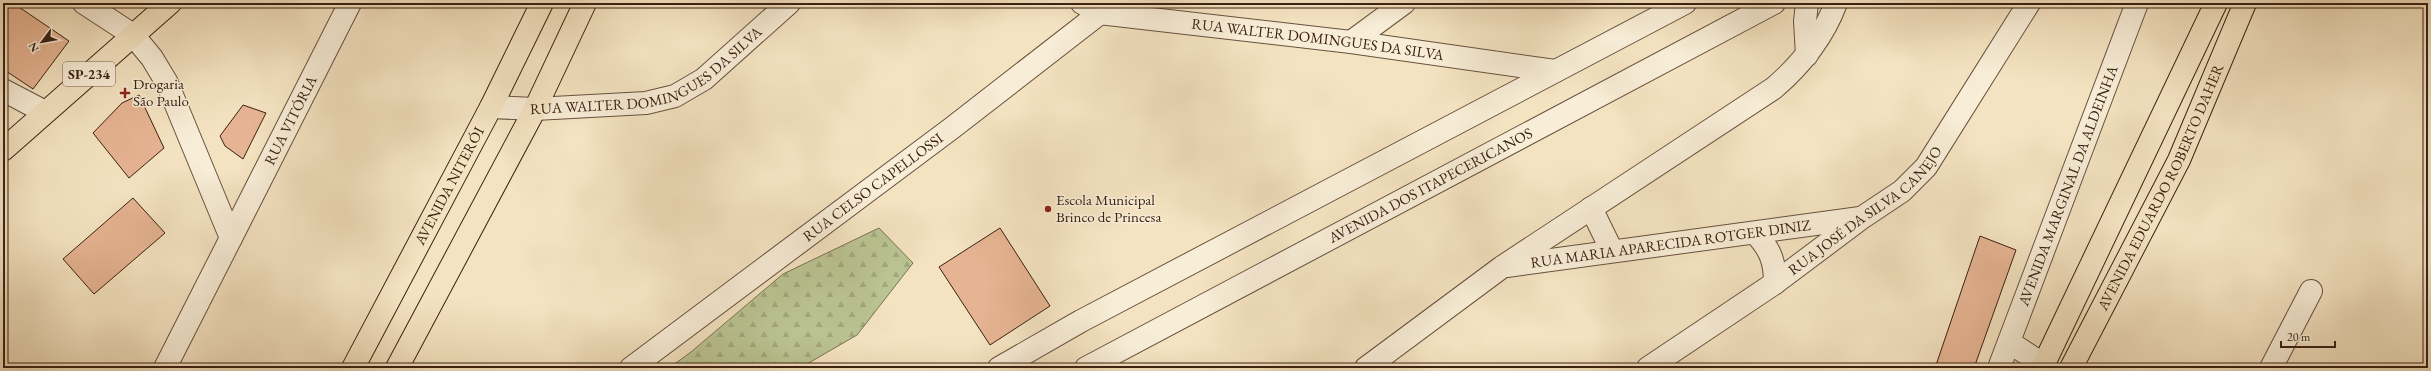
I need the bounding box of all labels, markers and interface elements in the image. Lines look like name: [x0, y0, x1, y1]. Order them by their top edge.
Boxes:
street label: RUA WALTER DOMINGUES DA SILVA: [1191, 14, 1446, 64]
north arrow: [22, 22, 62, 62]
street label: RUA WALTER DOMINGUES DA SILVA: [529, 22, 766, 118]
text: N: [25, 40, 42, 55]
street label: AVENIDA EDUARDO ROBERTO DAHER: [2092, 61, 2227, 314]
road number: SP-234: [63, 62, 115, 86]
street label: AVENIDA MARGINAL DA ALDEINHA: [2013, 62, 2122, 309]
street label: RUA VITÓRIA: [260, 72, 321, 168]
place label: Drogaria São Paulo: [133, 74, 189, 110]
marker: Drogaria São Paulo: [120, 88, 130, 98]
street label: AVENIDA NITERÓI: [409, 123, 488, 249]
street label: AVENIDA DOS ITAPECERICANOS: [1324, 123, 1536, 247]
street label: RUA CELSO CAPELLOSSI: [799, 128, 946, 245]
street label: RUA JOSÉ DA SILVA CANEJO: [1784, 142, 1946, 279]
place label: Escola Municipal Brinco de Princesa: [1056, 190, 1161, 226]
marker: Escola Municipal Brinco de Princesa: [1043, 204, 1053, 214]
street label: RUA MARIA APARECIDA ROTGER DINIZ: [1529, 215, 1812, 272]
scale bar: [2281, 323, 2335, 349]
text: 20 m: [2287, 329, 2311, 345]

